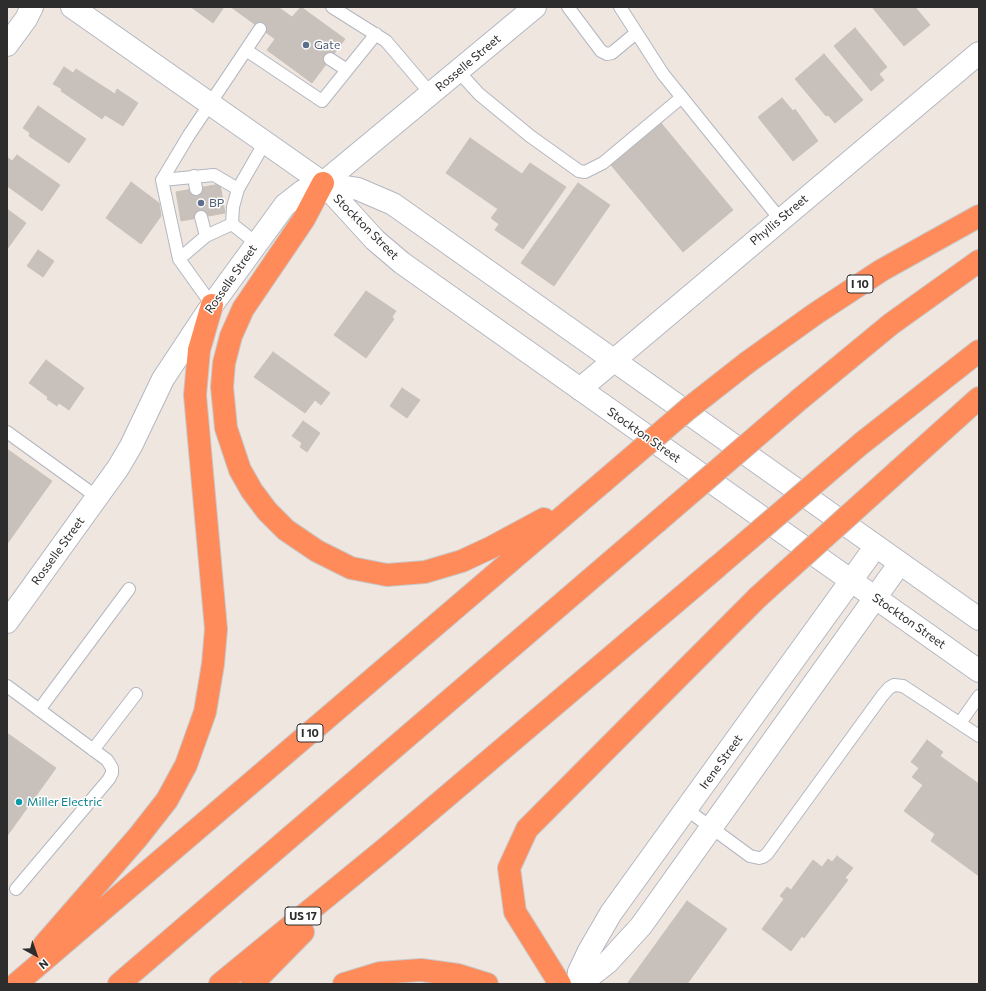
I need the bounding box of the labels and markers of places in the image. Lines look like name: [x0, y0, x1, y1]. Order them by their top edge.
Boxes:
place label: Gate: [314, 38, 340, 52]
marker: Gate: [301, 40, 311, 50]
place label: BP: [209, 196, 224, 210]
marker: BP: [196, 198, 206, 208]
place label: Miller Electric: [27, 795, 102, 809]
marker: Miller Electric: [14, 797, 24, 807]

